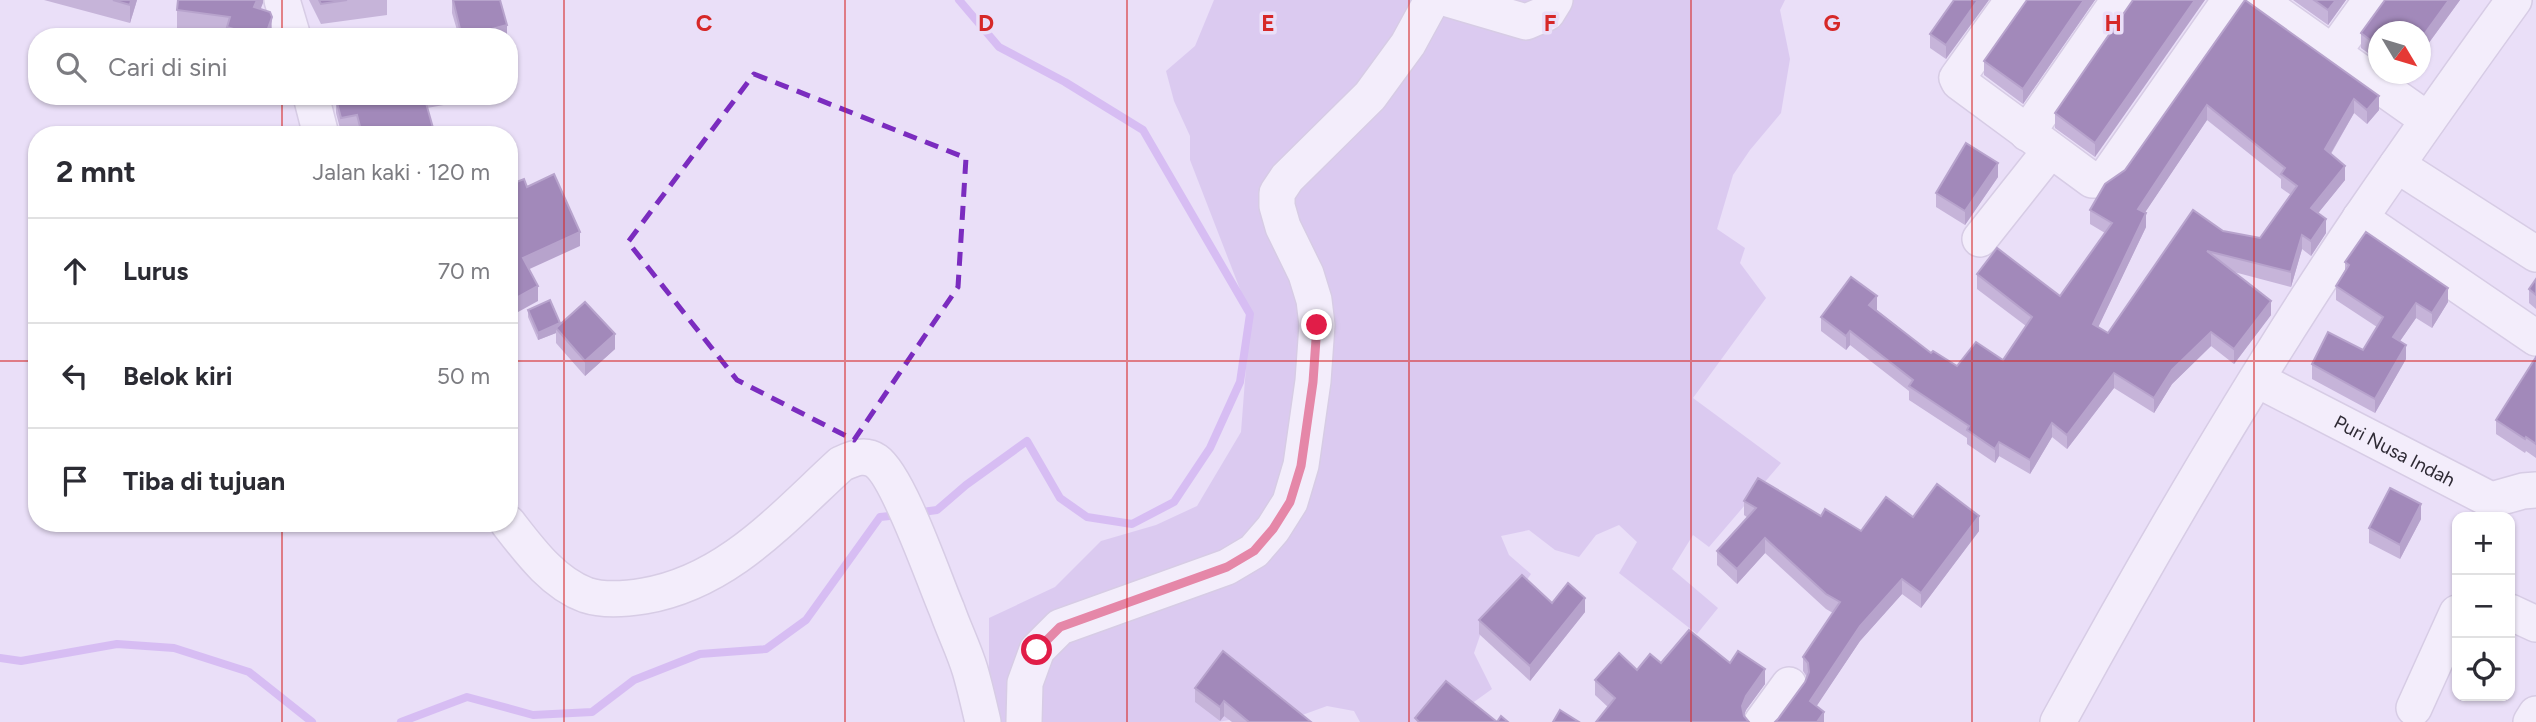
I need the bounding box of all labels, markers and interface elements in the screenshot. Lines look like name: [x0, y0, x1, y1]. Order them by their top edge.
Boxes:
text: C: [696, 9, 713, 37]
text: D: [978, 9, 994, 37]
text: E: [1261, 9, 1275, 37]
text: F: [1544, 9, 1557, 37]
text: G: [1823, 9, 1841, 37]
text: H: [2104, 9, 2122, 37]
north arrow: [2368, 21, 2431, 84]
search box: [28, 28, 518, 105]
icon: search: [52, 48, 90, 86]
text: Cari di sini: [108, 51, 228, 83]
text: 2 mnt: [56, 153, 136, 190]
text: Jalan kaki · 120 m: [312, 158, 490, 186]
icon: ahead: [56, 252, 94, 290]
text: Lurus: [123, 255, 188, 287]
text: 70 m: [438, 257, 490, 285]
route end: [1301, 309, 1332, 340]
icon: left: [56, 357, 94, 395]
text: Belok kiri: [123, 360, 232, 392]
text: 50 m: [437, 362, 490, 390]
street label: Puri Nusa Indah: [2330, 410, 2459, 492]
icon: arrive: [56, 462, 94, 500]
text: Tiba di tujuan: [123, 465, 285, 497]
map controls: [2452, 512, 2515, 701]
button: +: [2452, 512, 2515, 575]
button: −: [2452, 575, 2515, 638]
route start: [1021, 634, 1052, 665]
button: locate: [2452, 638, 2515, 701]

